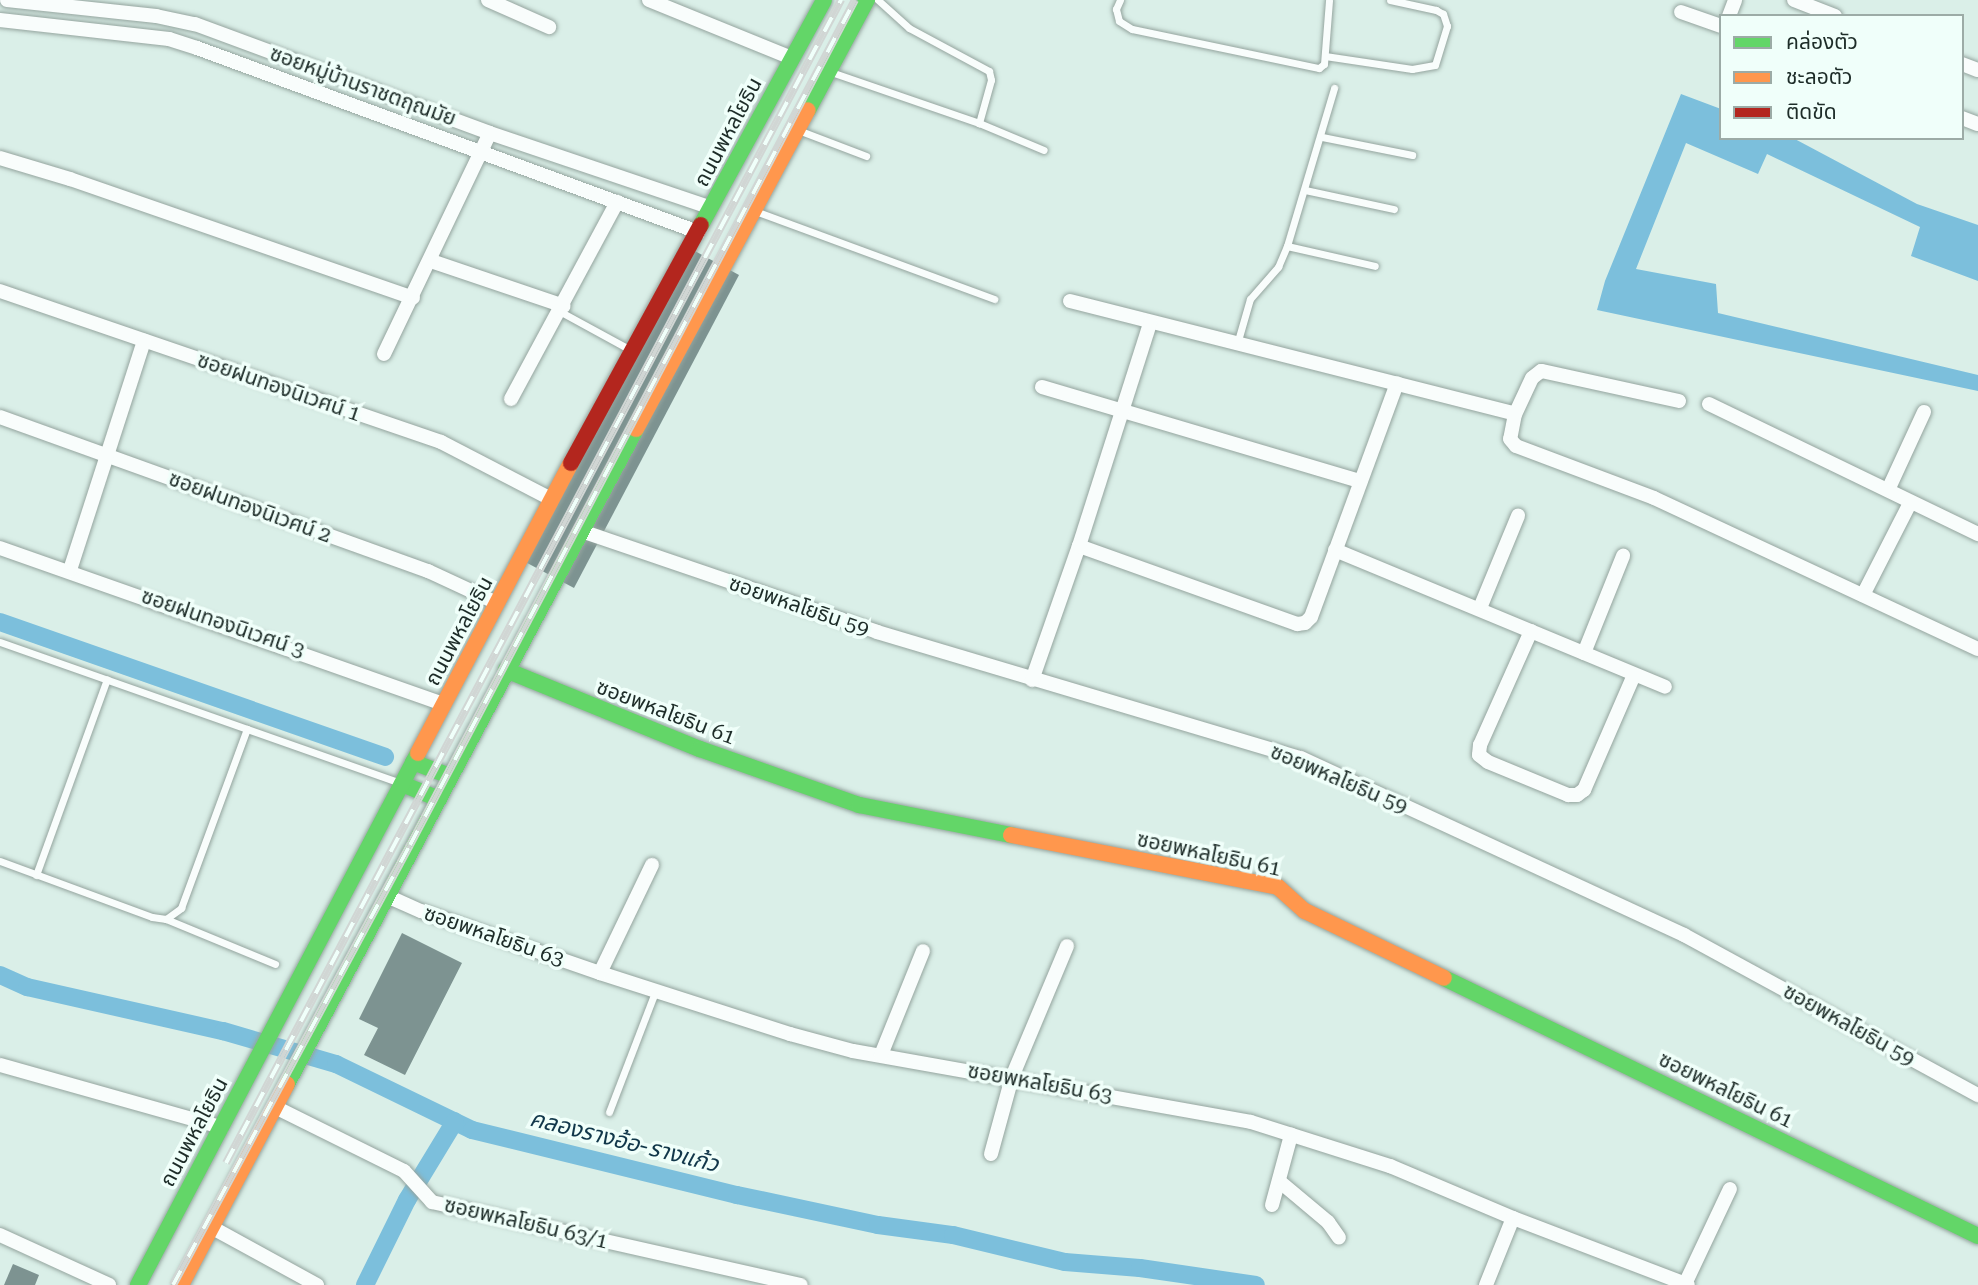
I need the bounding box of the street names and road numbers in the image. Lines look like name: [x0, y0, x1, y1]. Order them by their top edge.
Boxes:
street label: ซอยหมู่บ้านราชตฤณมัย: [266, 41, 460, 131]
street label: ถนนพหลโยธิน: [689, 73, 767, 191]
street label: ซอยฝนทองนิเวศน์ 1: [194, 347, 364, 427]
street label: ซอยฝนทองนิเวศน์ 2: [165, 466, 335, 548]
street label: ซอยพหลโยธิน 59: [726, 570, 872, 642]
street label: ถนนพหลโยธิน: [420, 572, 498, 690]
street label: ซอยฝนทองนิเวศน์ 3: [138, 583, 308, 663]
street label: ซอยพหลโยธิน 61: [593, 674, 739, 750]
street label: ซอยพหลโยธิน 59: [1267, 739, 1411, 819]
street label: ซอยพหลโยธิน 61: [1135, 826, 1283, 882]
street label: ซอยพหลโยธิน 63: [421, 900, 567, 972]
street label: ซอยพหลโยธิน 59: [1779, 978, 1919, 1072]
street label: ซอยพหลโยธิน 61: [1655, 1047, 1797, 1133]
street label: ซอยพหลโยธิน 63: [966, 1058, 1114, 1108]
street label: ถนนพหลโยธิน: [155, 1073, 233, 1191]
street label: ซอยพหลโยธิน 63/1: [442, 1192, 610, 1254]

